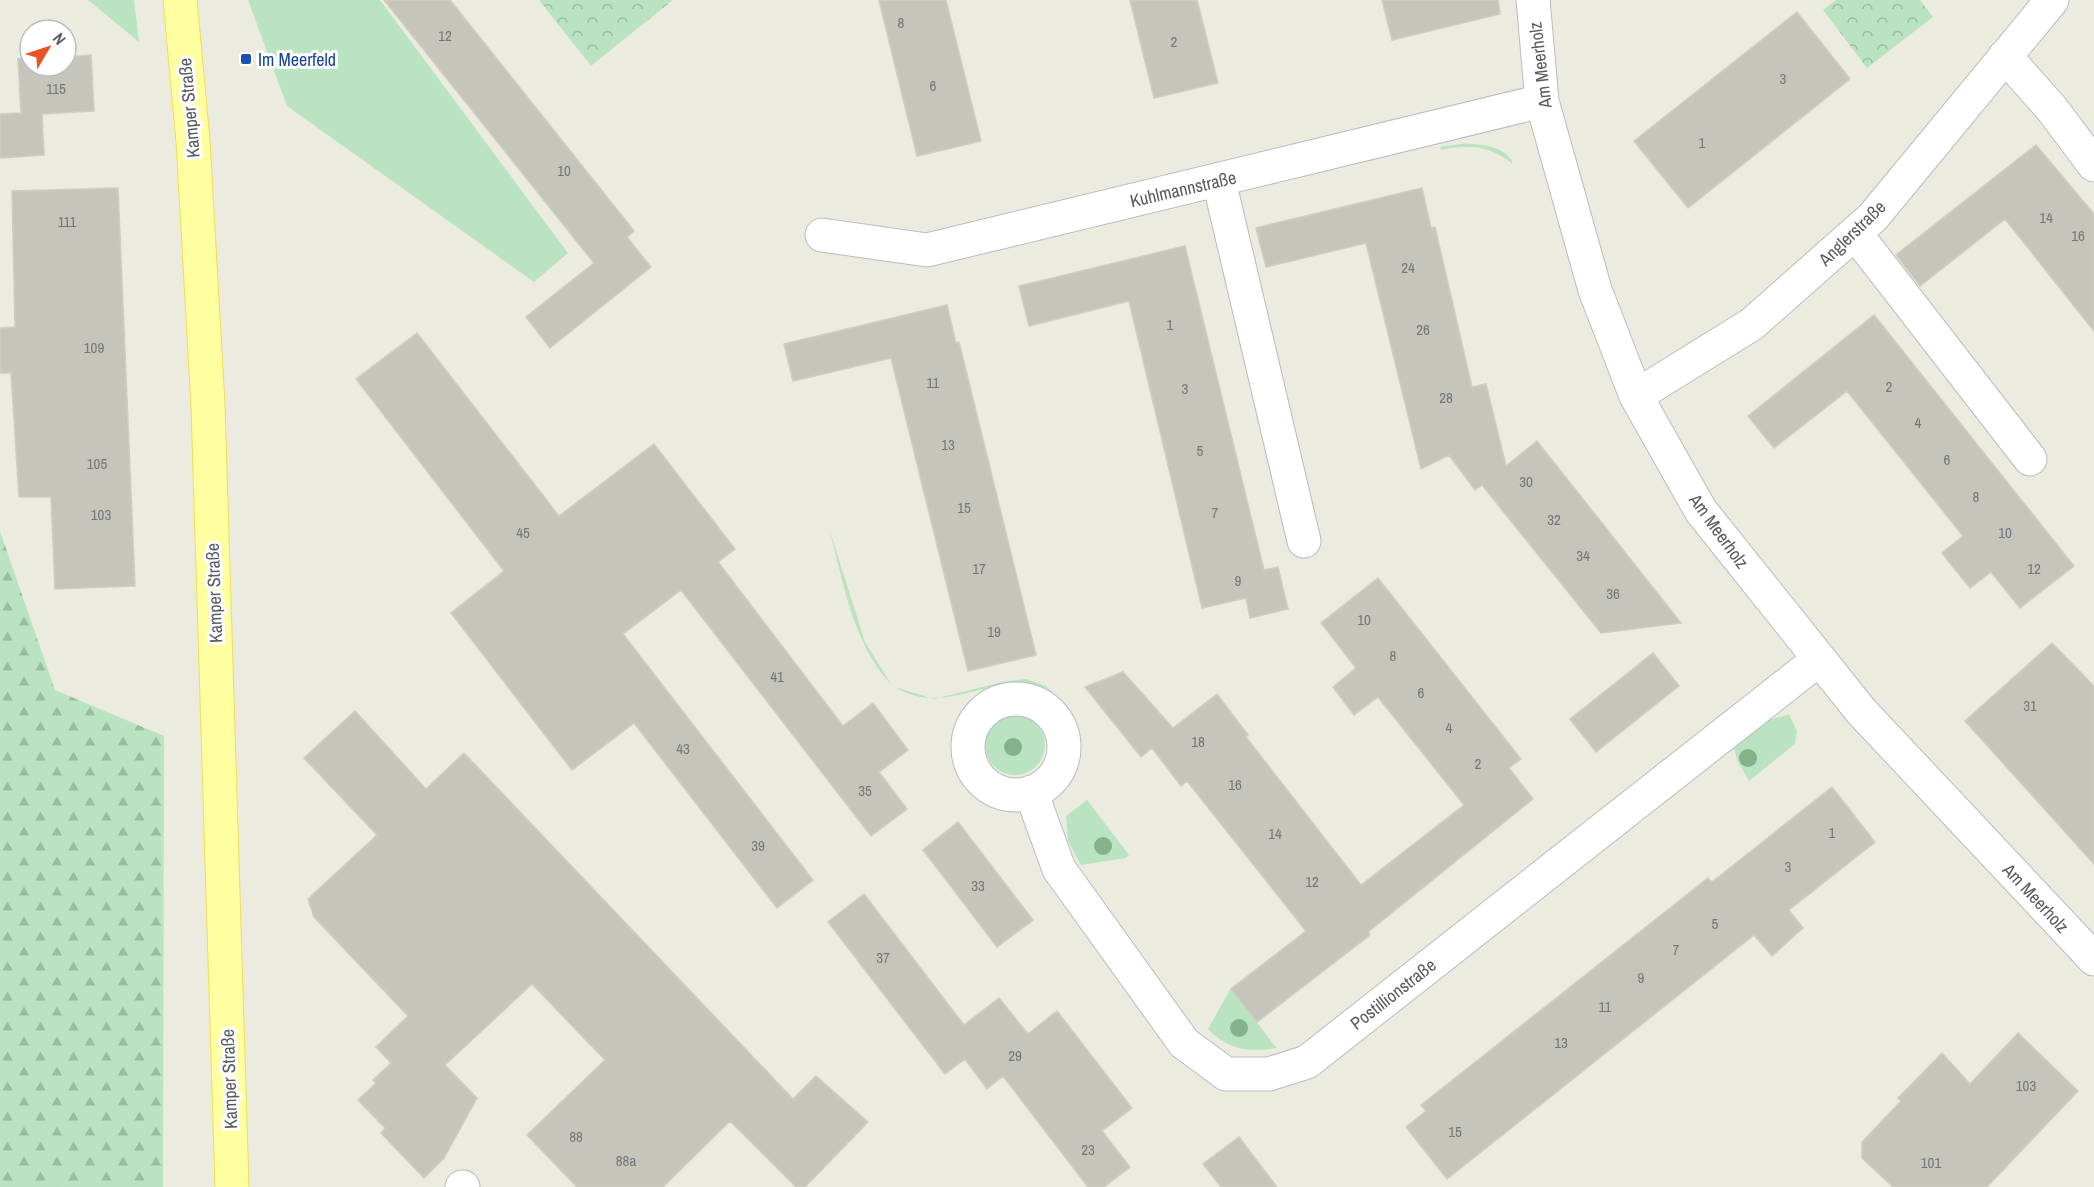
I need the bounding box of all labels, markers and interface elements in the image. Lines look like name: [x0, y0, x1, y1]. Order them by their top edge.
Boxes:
house number: 8: [898, 12, 905, 33]
north arrow: [18, 18, 78, 78]
street label: Am Meerholz: [1522, 20, 1558, 111]
house number: 12: [438, 25, 452, 46]
text: N: [48, 28, 71, 49]
house number: 2: [1171, 31, 1178, 52]
place label: Im Meerfeld: [258, 47, 336, 72]
marker: Im Meerfeld: [239, 52, 253, 66]
street label: Kamper Straße: [172, 57, 206, 159]
house number: 3: [1780, 68, 1787, 89]
house number: 6: [930, 75, 937, 96]
house number: 115: [46, 78, 66, 99]
house number: 1: [1699, 132, 1706, 153]
house number: 10: [557, 160, 571, 181]
street label: Kuhlmannstraße: [1127, 165, 1239, 213]
street label: Anglerstraße: [1812, 195, 1891, 272]
house number: 14: [2039, 207, 2053, 228]
house number: 111: [58, 211, 77, 232]
house number: 16: [2071, 225, 2085, 246]
house number: 24: [1401, 257, 1415, 278]
house number: 1: [1167, 314, 1174, 335]
house number: 26: [1416, 319, 1430, 340]
house number: 109: [84, 337, 104, 358]
house number: 11: [927, 372, 940, 393]
house number: 2: [1886, 376, 1893, 397]
house number: 3: [1182, 378, 1189, 399]
house number: 28: [1439, 387, 1453, 408]
house number: 4: [1915, 412, 1922, 433]
house number: 13: [941, 434, 955, 455]
house number: 5: [1197, 440, 1204, 461]
house number: 6: [1944, 449, 1951, 470]
house number: 105: [87, 453, 107, 474]
house number: 30: [1519, 471, 1533, 492]
house number: 8: [1973, 486, 1980, 507]
street label: Am Meerholz: [1683, 488, 1755, 574]
house number: 15: [957, 497, 971, 518]
house number: 7: [1212, 502, 1219, 523]
house number: 103: [91, 504, 111, 525]
house number: 32: [1547, 509, 1561, 530]
house number: 45: [516, 522, 530, 543]
house number: 10: [1998, 522, 2012, 543]
street label: Kamper Straße: [200, 543, 228, 643]
house number: 34: [1576, 545, 1590, 566]
house number: 17: [972, 558, 986, 579]
house number: 12: [2027, 558, 2041, 579]
house number: 9: [1235, 570, 1242, 591]
house number: 36: [1606, 583, 1620, 604]
house number: 10: [1357, 609, 1371, 630]
house number: 19: [987, 621, 1001, 642]
house number: 8: [1390, 645, 1397, 666]
house number: 41: [770, 666, 784, 687]
house number: 6: [1418, 682, 1425, 703]
house number: 31: [2023, 695, 2037, 716]
house number: 4: [1446, 717, 1453, 738]
house number: 18: [1191, 731, 1205, 752]
house number: 43: [676, 738, 690, 759]
house number: 2: [1475, 753, 1482, 774]
house number: 16: [1228, 774, 1242, 795]
house number: 35: [858, 780, 872, 801]
house number: 1: [1829, 822, 1836, 843]
house number: 14: [1268, 823, 1282, 844]
house number: 39: [751, 835, 765, 856]
house number: 3: [1785, 856, 1792, 877]
street label: Am Meerholz: [1997, 857, 2075, 938]
house number: 12: [1305, 871, 1319, 892]
house number: 33: [971, 875, 985, 896]
house number: 5: [1712, 913, 1719, 934]
house number: 7: [1673, 939, 1680, 960]
house number: 37: [876, 947, 890, 968]
street label: Postillionstraße: [1345, 953, 1441, 1035]
house number: 9: [1638, 967, 1645, 988]
house number: 11: [1599, 996, 1612, 1017]
street label: Kamper Straße: [215, 1029, 243, 1129]
house number: 13: [1554, 1032, 1568, 1053]
house number: 29: [1008, 1045, 1022, 1066]
house number: 103: [2016, 1075, 2036, 1096]
house number: 15: [1448, 1121, 1462, 1142]
house number: 88: [569, 1126, 583, 1147]
house number: 23: [1081, 1139, 1095, 1160]
house number: 88a: [616, 1150, 636, 1171]
house number: 101: [1921, 1152, 1941, 1173]

